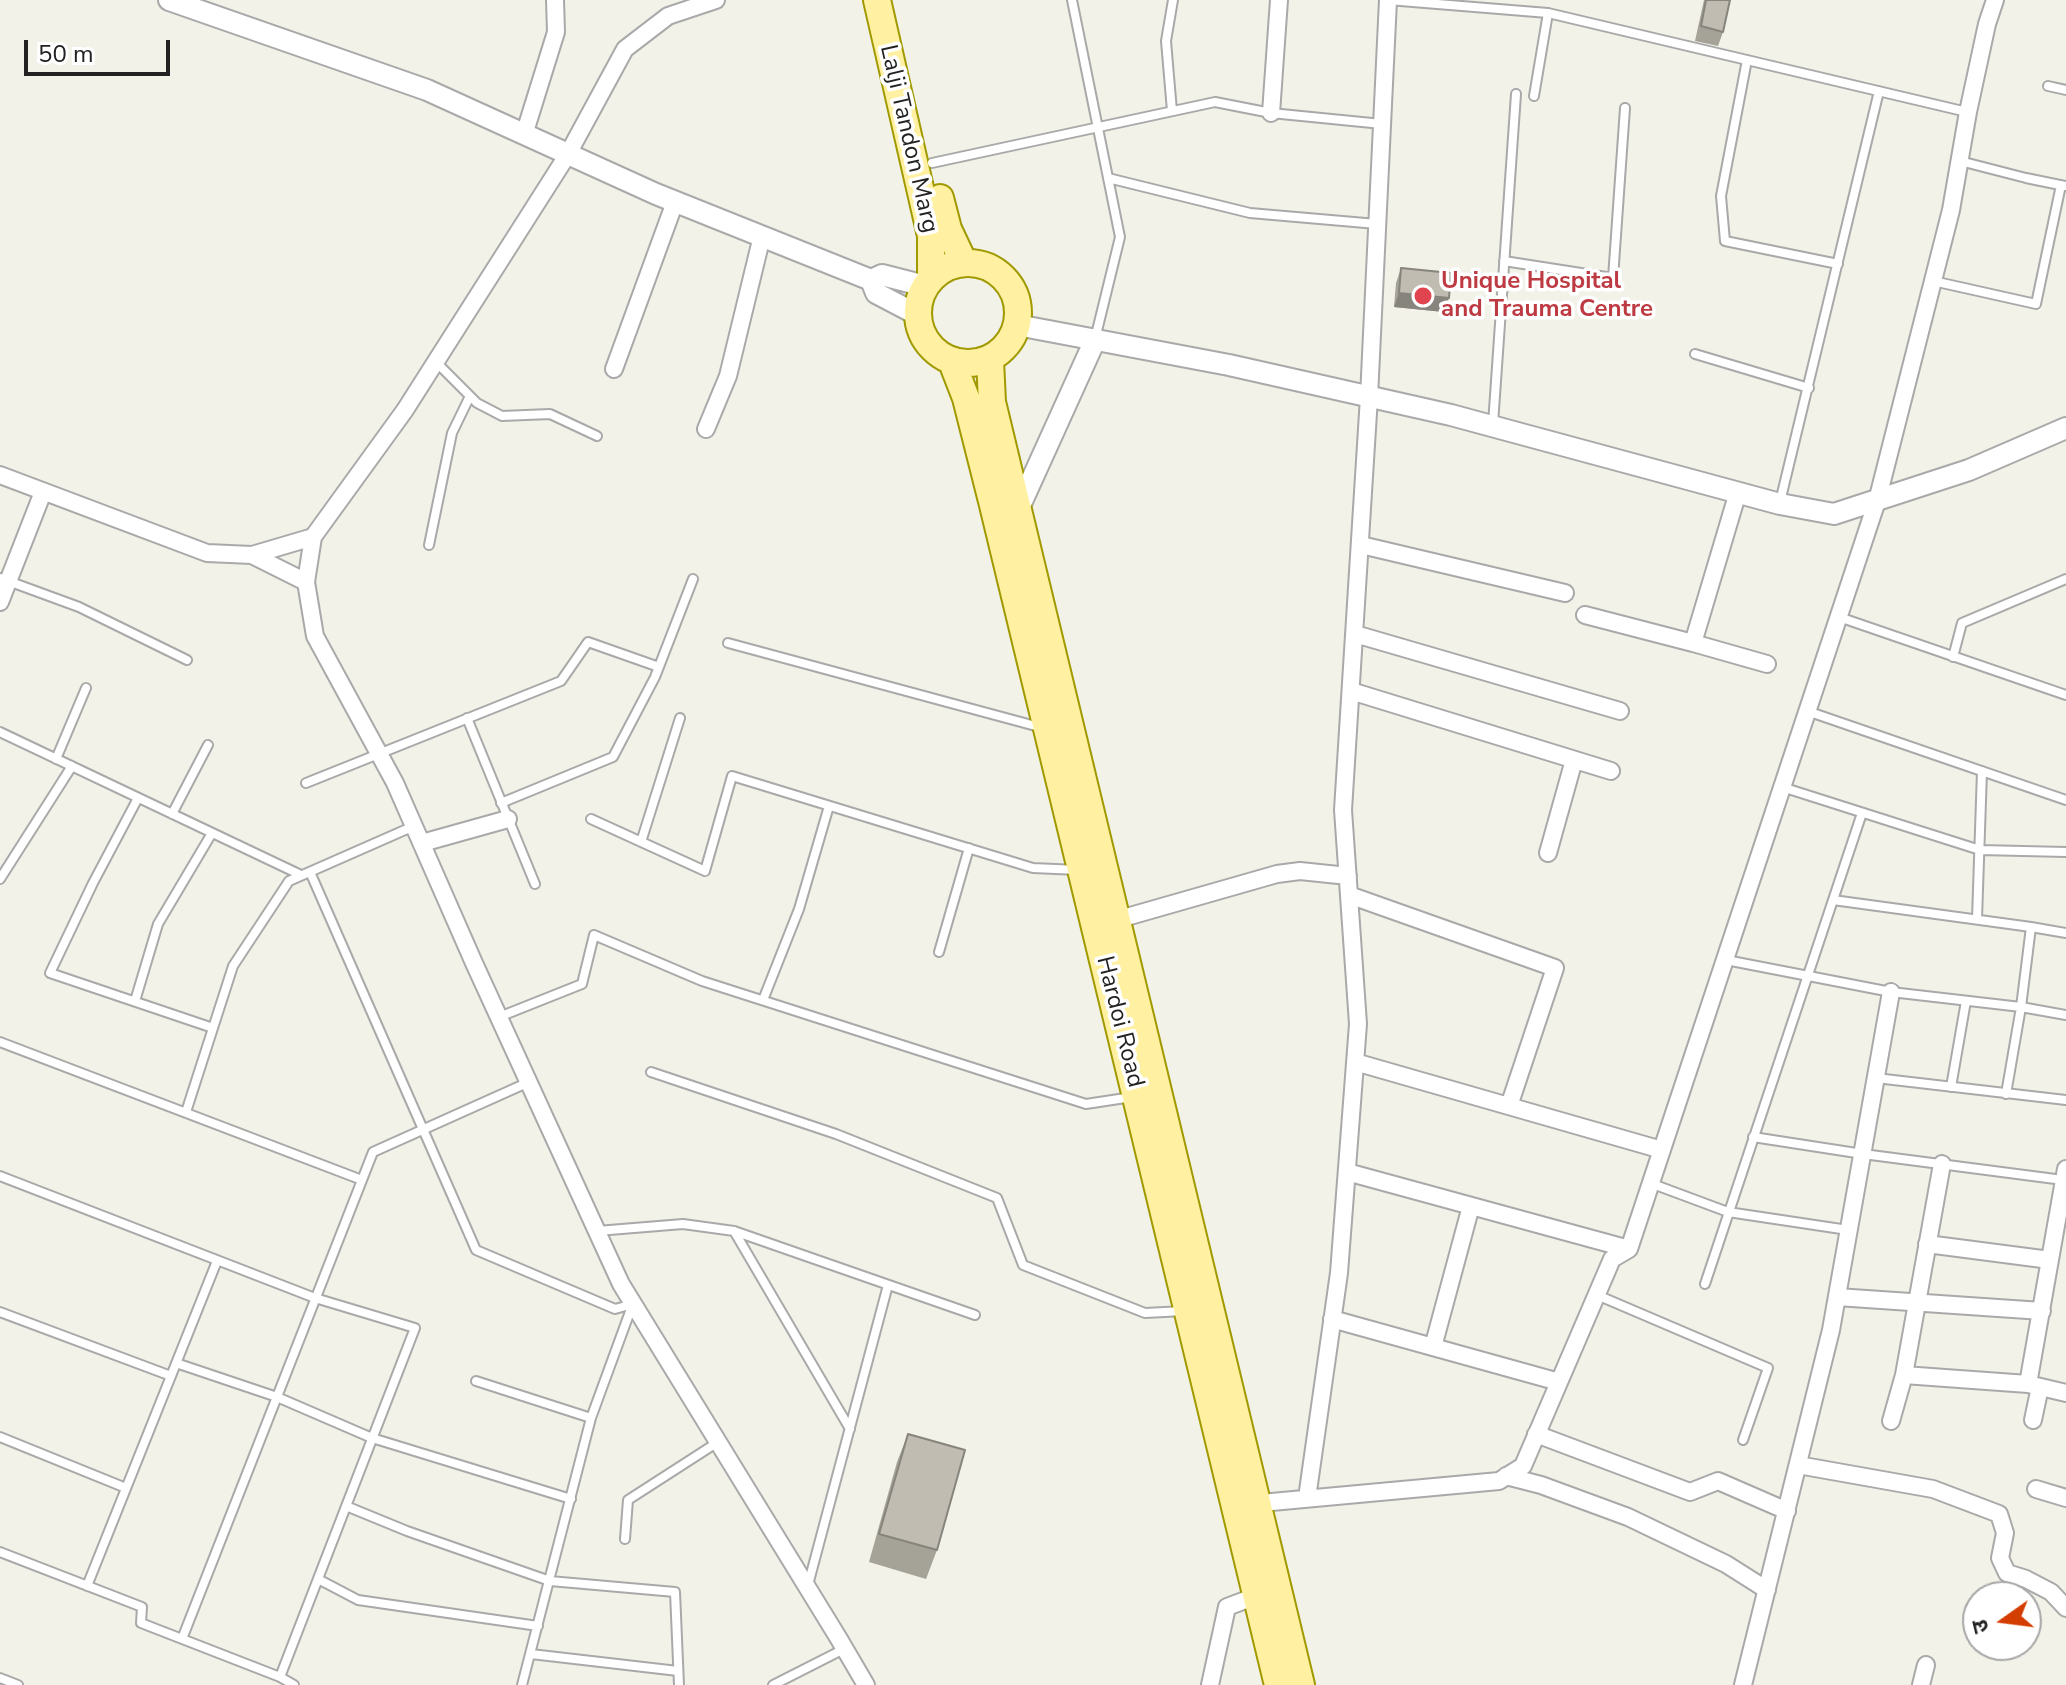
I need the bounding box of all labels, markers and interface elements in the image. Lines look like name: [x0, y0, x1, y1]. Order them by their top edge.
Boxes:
scale bar: [28, 24, 174, 74]
text: 50 m: [38, 38, 94, 70]
street label: Lalji Tandon Marg: [872, 42, 944, 236]
place label: Unique Hospital and Trauma Centre: [1441, 268, 1653, 324]
marker: Unique Hospital and Trauma Centre: [1412, 285, 1434, 307]
street label: Hardoi Road: [1089, 953, 1149, 1091]
north arrow: [1962, 1581, 2042, 1661]
text: उ: [1965, 1616, 1997, 1636]

